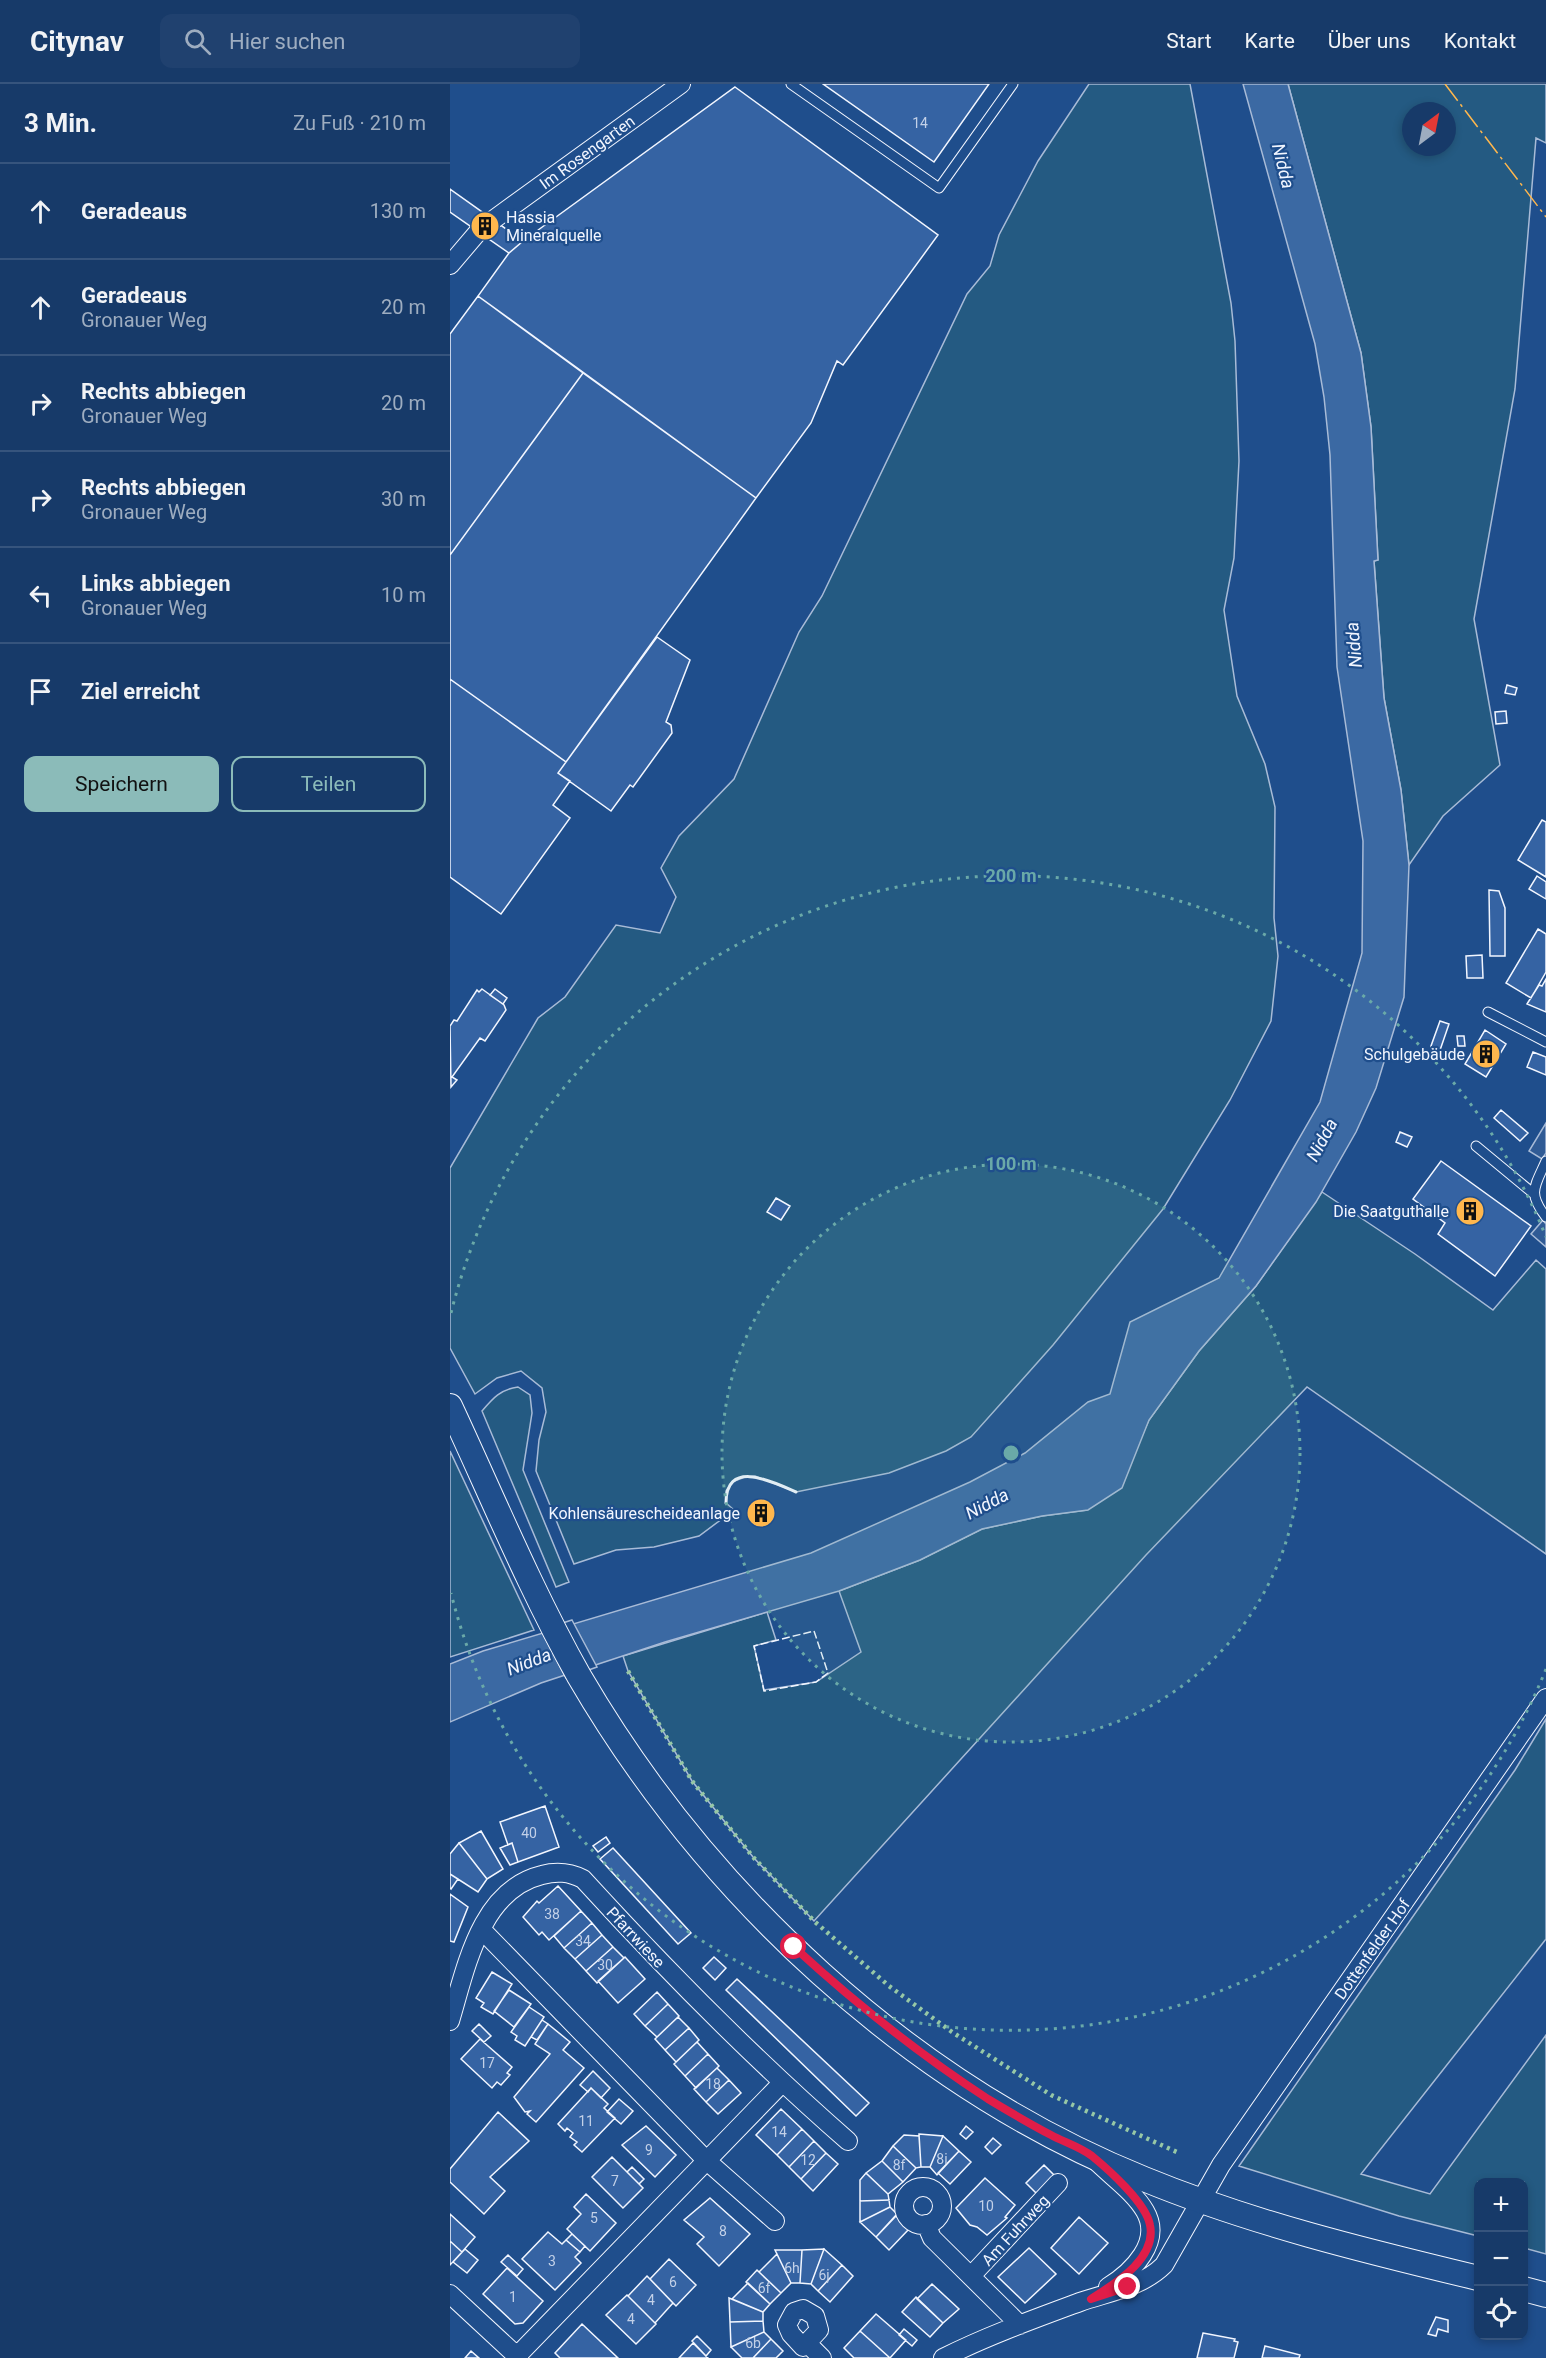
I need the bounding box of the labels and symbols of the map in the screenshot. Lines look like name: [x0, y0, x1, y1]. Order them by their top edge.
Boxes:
north arrow: [1402, 102, 1456, 156]
street label: Im Rosengarten: [536, 112, 639, 193]
house number: 14: [912, 115, 928, 131]
water label: Nidda: [1268, 141, 1299, 191]
place label: Hassia Mineralquelle: [506, 208, 602, 245]
building icon: Hassia Mineralquelle: [469, 210, 501, 242]
water label: Nidda: [1341, 621, 1366, 669]
text: 200 m: [985, 865, 1037, 886]
building icon: Schulgebäude: [1470, 1038, 1502, 1070]
place label: Schulgebäude: [1364, 1045, 1465, 1064]
water label: Nidda: [1302, 1115, 1342, 1165]
text: 100 m: [985, 1153, 1037, 1174]
building icon: Die Saatguthalle: [1454, 1195, 1486, 1227]
place label: Die Saatguthalle: [1333, 1202, 1449, 1221]
centre of rings: [1001, 1443, 1021, 1463]
water label: Nidda: [962, 1484, 1012, 1524]
building icon: Kohlensäurescheideanlage: [745, 1497, 777, 1529]
place label: Kohlensäurescheideanlage: [549, 1504, 740, 1523]
water label: Nidda: [504, 1644, 554, 1680]
house number: 40: [521, 1825, 537, 1841]
street label: Dottenfelder Hof: [1331, 1895, 1414, 2003]
street label: Pfarrwiese: [603, 1903, 669, 1972]
house number: 38: [544, 1906, 560, 1922]
house number: 34: [575, 1933, 591, 1949]
route start: [780, 1933, 806, 1959]
house number: 30: [597, 1957, 613, 1973]
house number: 17: [479, 2055, 495, 2071]
house number: 18: [705, 2076, 721, 2092]
house number: 11: [578, 2113, 594, 2129]
house number: 14: [771, 2124, 787, 2140]
house number: 9: [645, 2142, 653, 2158]
house number: 8i: [936, 2151, 948, 2167]
house number: 12: [800, 2152, 816, 2168]
house number: 8f: [893, 2157, 905, 2173]
house number: 7: [611, 2173, 619, 2189]
street label: Am Fuhrweg: [978, 2191, 1053, 2270]
house number: 10: [978, 2198, 994, 2214]
house number: 5: [590, 2210, 598, 2226]
house number: 8: [719, 2223, 727, 2239]
house number: 3: [548, 2253, 556, 2269]
house number: 6h: [784, 2260, 800, 2276]
house number: 6j: [818, 2267, 830, 2283]
route end: [1114, 2273, 1140, 2299]
house number: 6: [669, 2274, 677, 2290]
house number: 6f: [758, 2280, 770, 2296]
house number: 1: [509, 2289, 517, 2305]
house number: 4: [647, 2292, 655, 2308]
house number: 4: [627, 2311, 635, 2327]
house number: 6b: [745, 2335, 761, 2351]

